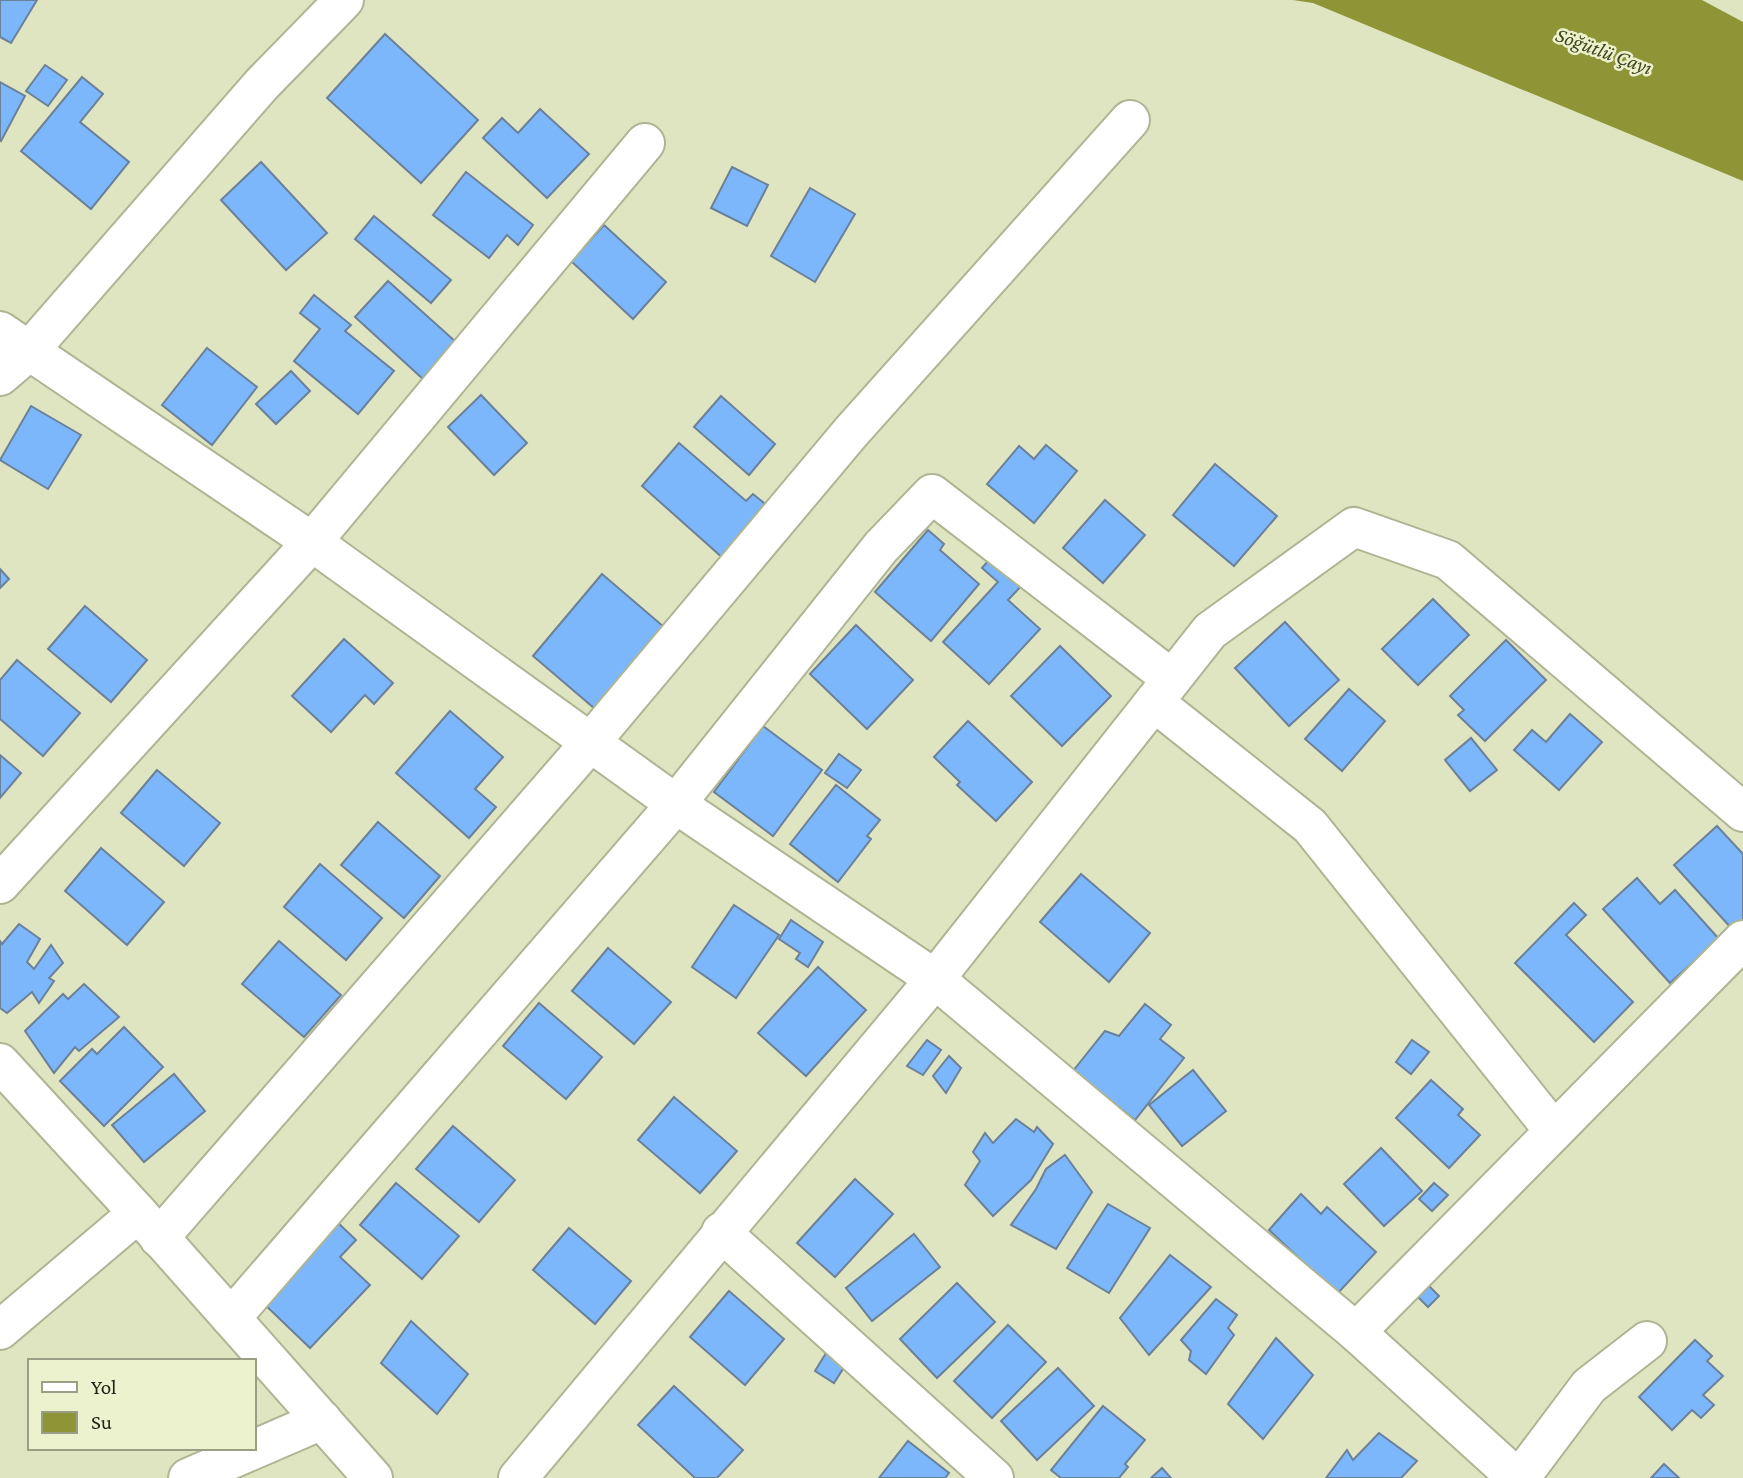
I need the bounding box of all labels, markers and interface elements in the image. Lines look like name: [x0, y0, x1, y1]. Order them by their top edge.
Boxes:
water label: Söğütlü Çayı: [1552, 22, 1656, 80]
legend: [28, 1359, 256, 1450]
text: Yol: [91, 1375, 117, 1399]
text: Su: [91, 1410, 112, 1434]

